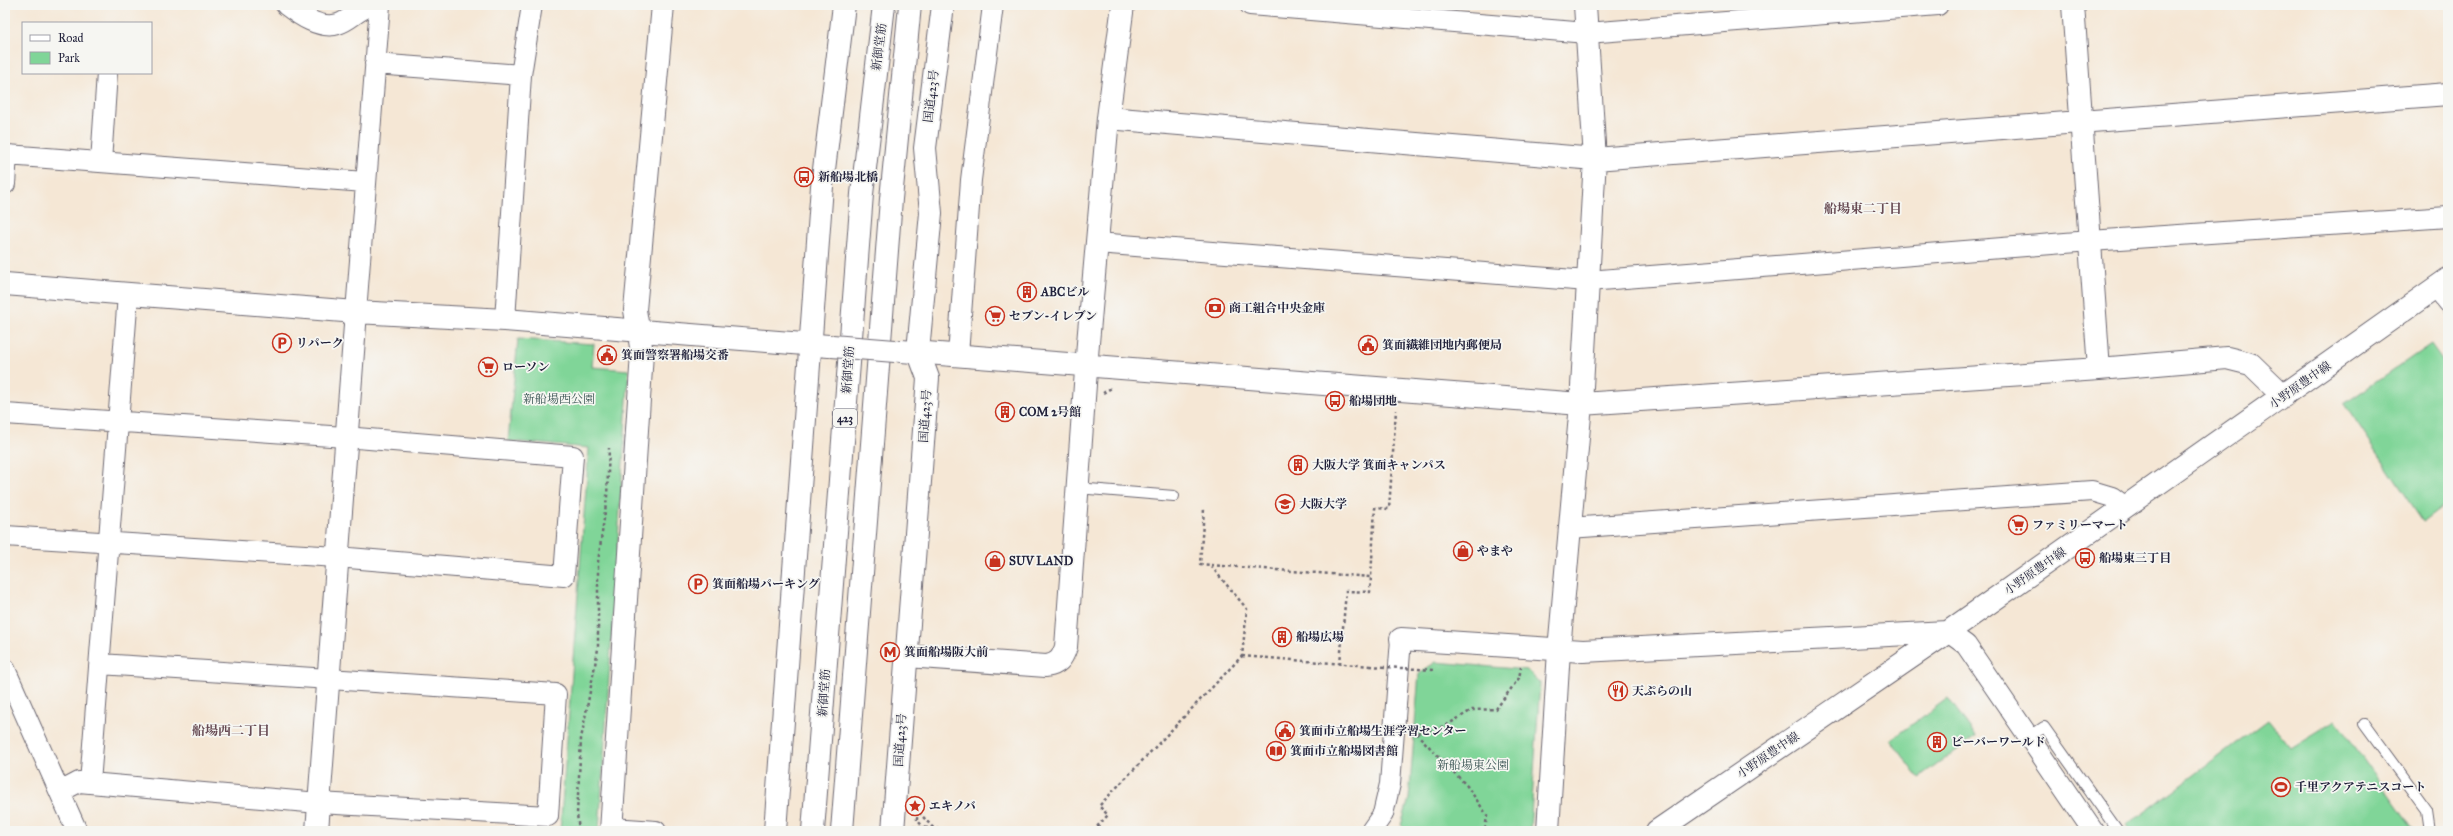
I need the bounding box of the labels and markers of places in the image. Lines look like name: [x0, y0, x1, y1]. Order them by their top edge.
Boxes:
bus stop icon: 新船場北橋: [793, 166, 815, 188]
place label: 新船場北橋: [818, 170, 878, 184]
building icon: ABCビル: [1016, 281, 1038, 303]
place label: ABCビル: [1040, 285, 1089, 299]
bank icon: 商工組合中央金庫: [1204, 297, 1226, 319]
place label: 商工組合中央金庫: [1229, 301, 1325, 315]
supermarket icon: セブン-イレブン: [984, 305, 1006, 327]
place label: セブン-イレブン: [1009, 309, 1097, 323]
parking icon: リパーク: [271, 332, 293, 354]
public building icon: 箕面繊維団地内郵便局: [1357, 334, 1379, 356]
place label: リパーク: [296, 336, 344, 350]
place label: 箕面繊維団地内郵便局: [1382, 338, 1502, 352]
public building icon: 箕面警察署船場交番: [596, 344, 618, 366]
place label: 箕面警察署船場交番: [621, 348, 729, 362]
supermarket icon: ローソン: [477, 356, 499, 378]
place label: ローソン: [502, 360, 550, 374]
bus stop icon: 船場団地: [1324, 390, 1346, 412]
place label: 船場団地: [1349, 394, 1397, 408]
building icon: COM 2号館: [994, 401, 1016, 423]
place label: COM 2号館: [1019, 405, 1081, 419]
building icon: 大阪大学 箕面キャンパス: [1287, 454, 1309, 476]
place label: 大阪大学 箕面キャンパス: [1312, 458, 1446, 472]
school or university icon: 大阪大学: [1274, 493, 1296, 515]
place label: 大阪大学: [1299, 497, 1347, 511]
supermarket icon: ファミリーマート: [2007, 514, 2029, 536]
place label: ファミリーマート: [2032, 518, 2128, 532]
shop icon: やまや: [1452, 540, 1474, 562]
place label: やまや: [1477, 544, 1513, 558]
bus stop icon: 船場東三丁目: [2074, 547, 2096, 569]
shop icon: SUV LAND: [984, 550, 1006, 572]
place label: 船場東三丁目: [2099, 551, 2171, 565]
place label: SUV LAND: [1009, 554, 1074, 568]
parking icon: 箕面船場パーキング: [687, 573, 709, 595]
place label: 箕面船場パーキング: [712, 577, 820, 591]
building icon: 船場広場: [1271, 626, 1293, 648]
place label: 船場広場: [1296, 630, 1344, 644]
metro station icon: 箕面船場阪大前: [879, 641, 901, 663]
place label: 箕面船場阪大前: [904, 645, 988, 659]
restaurant icon: 天ぷらの山: [1607, 680, 1629, 702]
place label: 天ぷらの山: [1632, 684, 1692, 698]
public building icon: 箕面市立船場生涯学習センター: [1274, 720, 1296, 742]
place label: 箕面市立船場生涯学習センター: [1299, 724, 1467, 738]
building icon: ビーバーワールド: [1926, 731, 1948, 753]
place label: ビーバーワールド: [1951, 735, 2046, 749]
library icon: 箕面市立船場図書館: [1265, 740, 1287, 762]
place label: 箕面市立船場図書館: [1290, 744, 1398, 758]
sports icon: 千里アクアテニスコート: [2270, 776, 2292, 798]
place label: 千里アクアテニスコート: [2295, 780, 2426, 794]
place icon: エキノバ: [904, 795, 926, 817]
place label: エキノバ: [929, 799, 976, 813]

